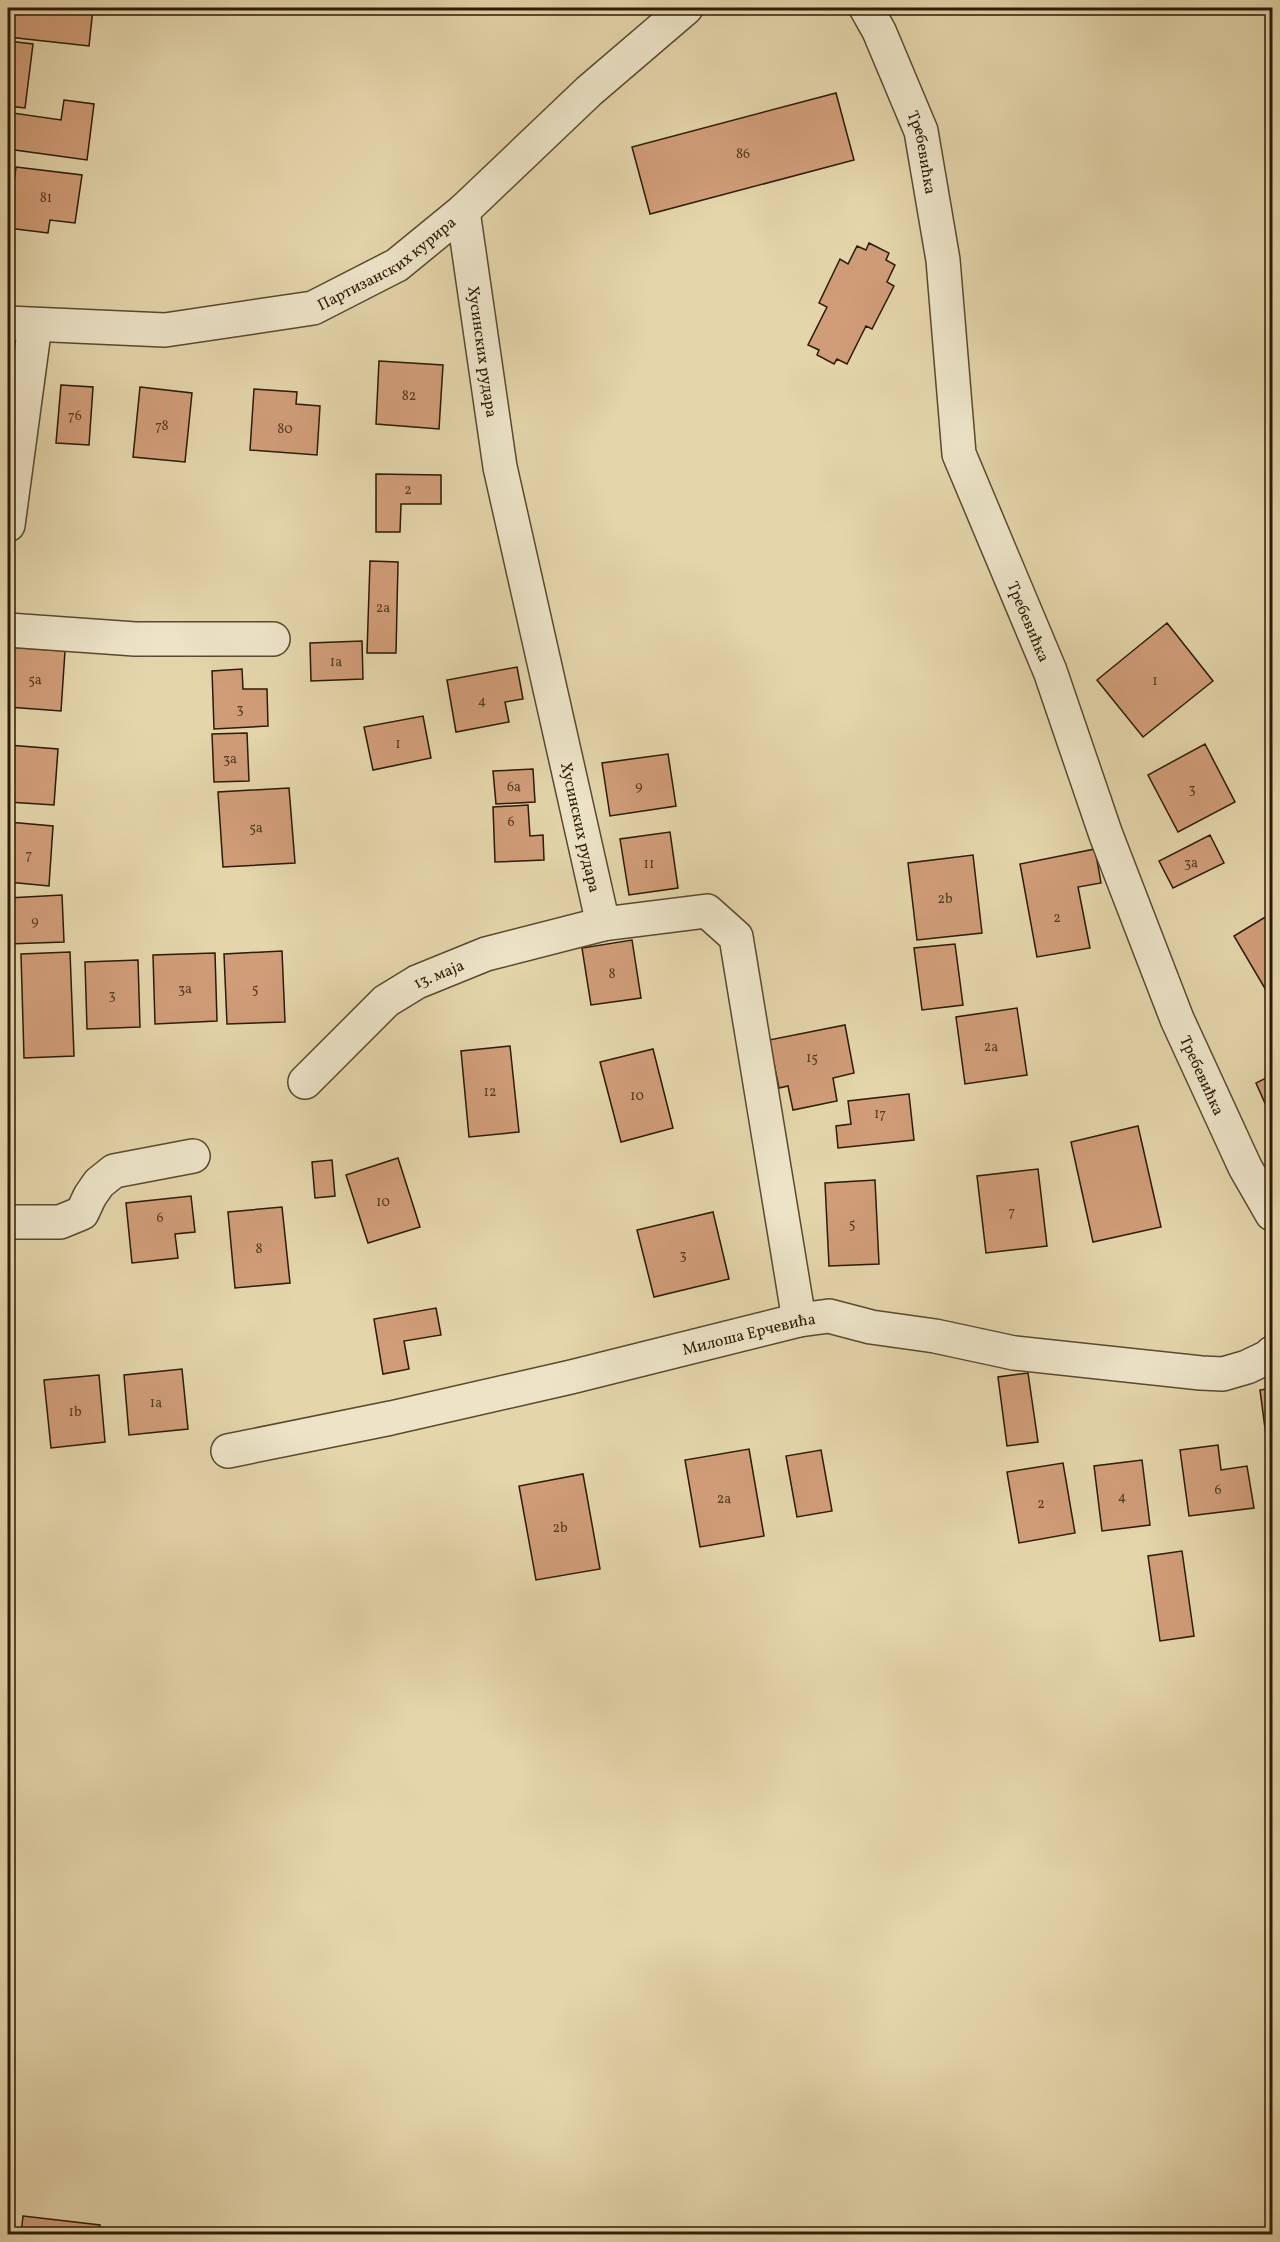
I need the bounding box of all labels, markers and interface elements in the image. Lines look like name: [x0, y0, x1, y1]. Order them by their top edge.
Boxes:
street label: Требевићка: [901, 108, 941, 196]
house number: 86: [736, 145, 750, 164]
house number: 81: [40, 189, 52, 208]
street label: Партизанских курира: [314, 212, 461, 317]
street label: Хусинских рудара: [461, 285, 502, 419]
house number: 82: [402, 387, 416, 406]
house number: 76: [68, 407, 82, 426]
house number: 78: [155, 417, 169, 436]
house number: 80: [277, 420, 293, 439]
house number: 2: [404, 481, 412, 500]
street label: Требевићка: [1001, 579, 1054, 666]
house number: 2a: [376, 599, 390, 618]
house number: 1a: [330, 653, 342, 672]
house number: 5a: [28, 671, 42, 690]
house number: 1: [1152, 672, 1158, 691]
house number: 4: [478, 692, 486, 711]
house number: 3: [236, 700, 244, 719]
house number: 1: [395, 735, 401, 754]
house number: 3a: [223, 750, 237, 769]
street label: Хусинских рудара: [554, 761, 605, 895]
house number: 9: [635, 777, 643, 796]
house number: 6a: [507, 778, 521, 797]
house number: 3: [1188, 780, 1196, 799]
house number: 6: [507, 813, 515, 832]
house number: 5a: [249, 819, 263, 838]
house number: 7: [26, 846, 33, 865]
house number: 3a: [1184, 854, 1198, 873]
house number: 11: [644, 855, 654, 874]
house number: 2b: [937, 890, 953, 909]
house number: 2: [1053, 909, 1061, 928]
house number: 9: [31, 912, 39, 931]
street label: 13. маја: [409, 955, 468, 995]
house number: 8: [608, 965, 616, 984]
house number: 3a: [178, 980, 192, 999]
house number: 5: [252, 980, 258, 999]
house number: 3: [108, 986, 116, 1005]
street label: Требевићка: [1173, 1033, 1229, 1119]
house number: 2a: [984, 1038, 998, 1057]
house number: 15: [806, 1049, 818, 1068]
house number: 12: [484, 1083, 496, 1102]
house number: 10: [630, 1087, 644, 1106]
house number: 17: [874, 1105, 886, 1124]
house number: 10: [376, 1193, 390, 1212]
house number: 7: [1009, 1203, 1016, 1222]
house number: 6: [156, 1209, 164, 1228]
house number: 5: [849, 1215, 855, 1234]
house number: 8: [255, 1240, 263, 1259]
house number: 3: [679, 1246, 687, 1265]
street label: Милоша Ерчевића: [680, 1309, 817, 1362]
house number: 1a: [150, 1394, 162, 1413]
house number: 1b: [68, 1403, 82, 1422]
house number: 6: [1214, 1481, 1222, 1500]
house number: 4: [1118, 1488, 1126, 1507]
house number: 2a: [717, 1490, 731, 1509]
house number: 2: [1037, 1495, 1045, 1514]
house number: 2b: [552, 1519, 568, 1538]

